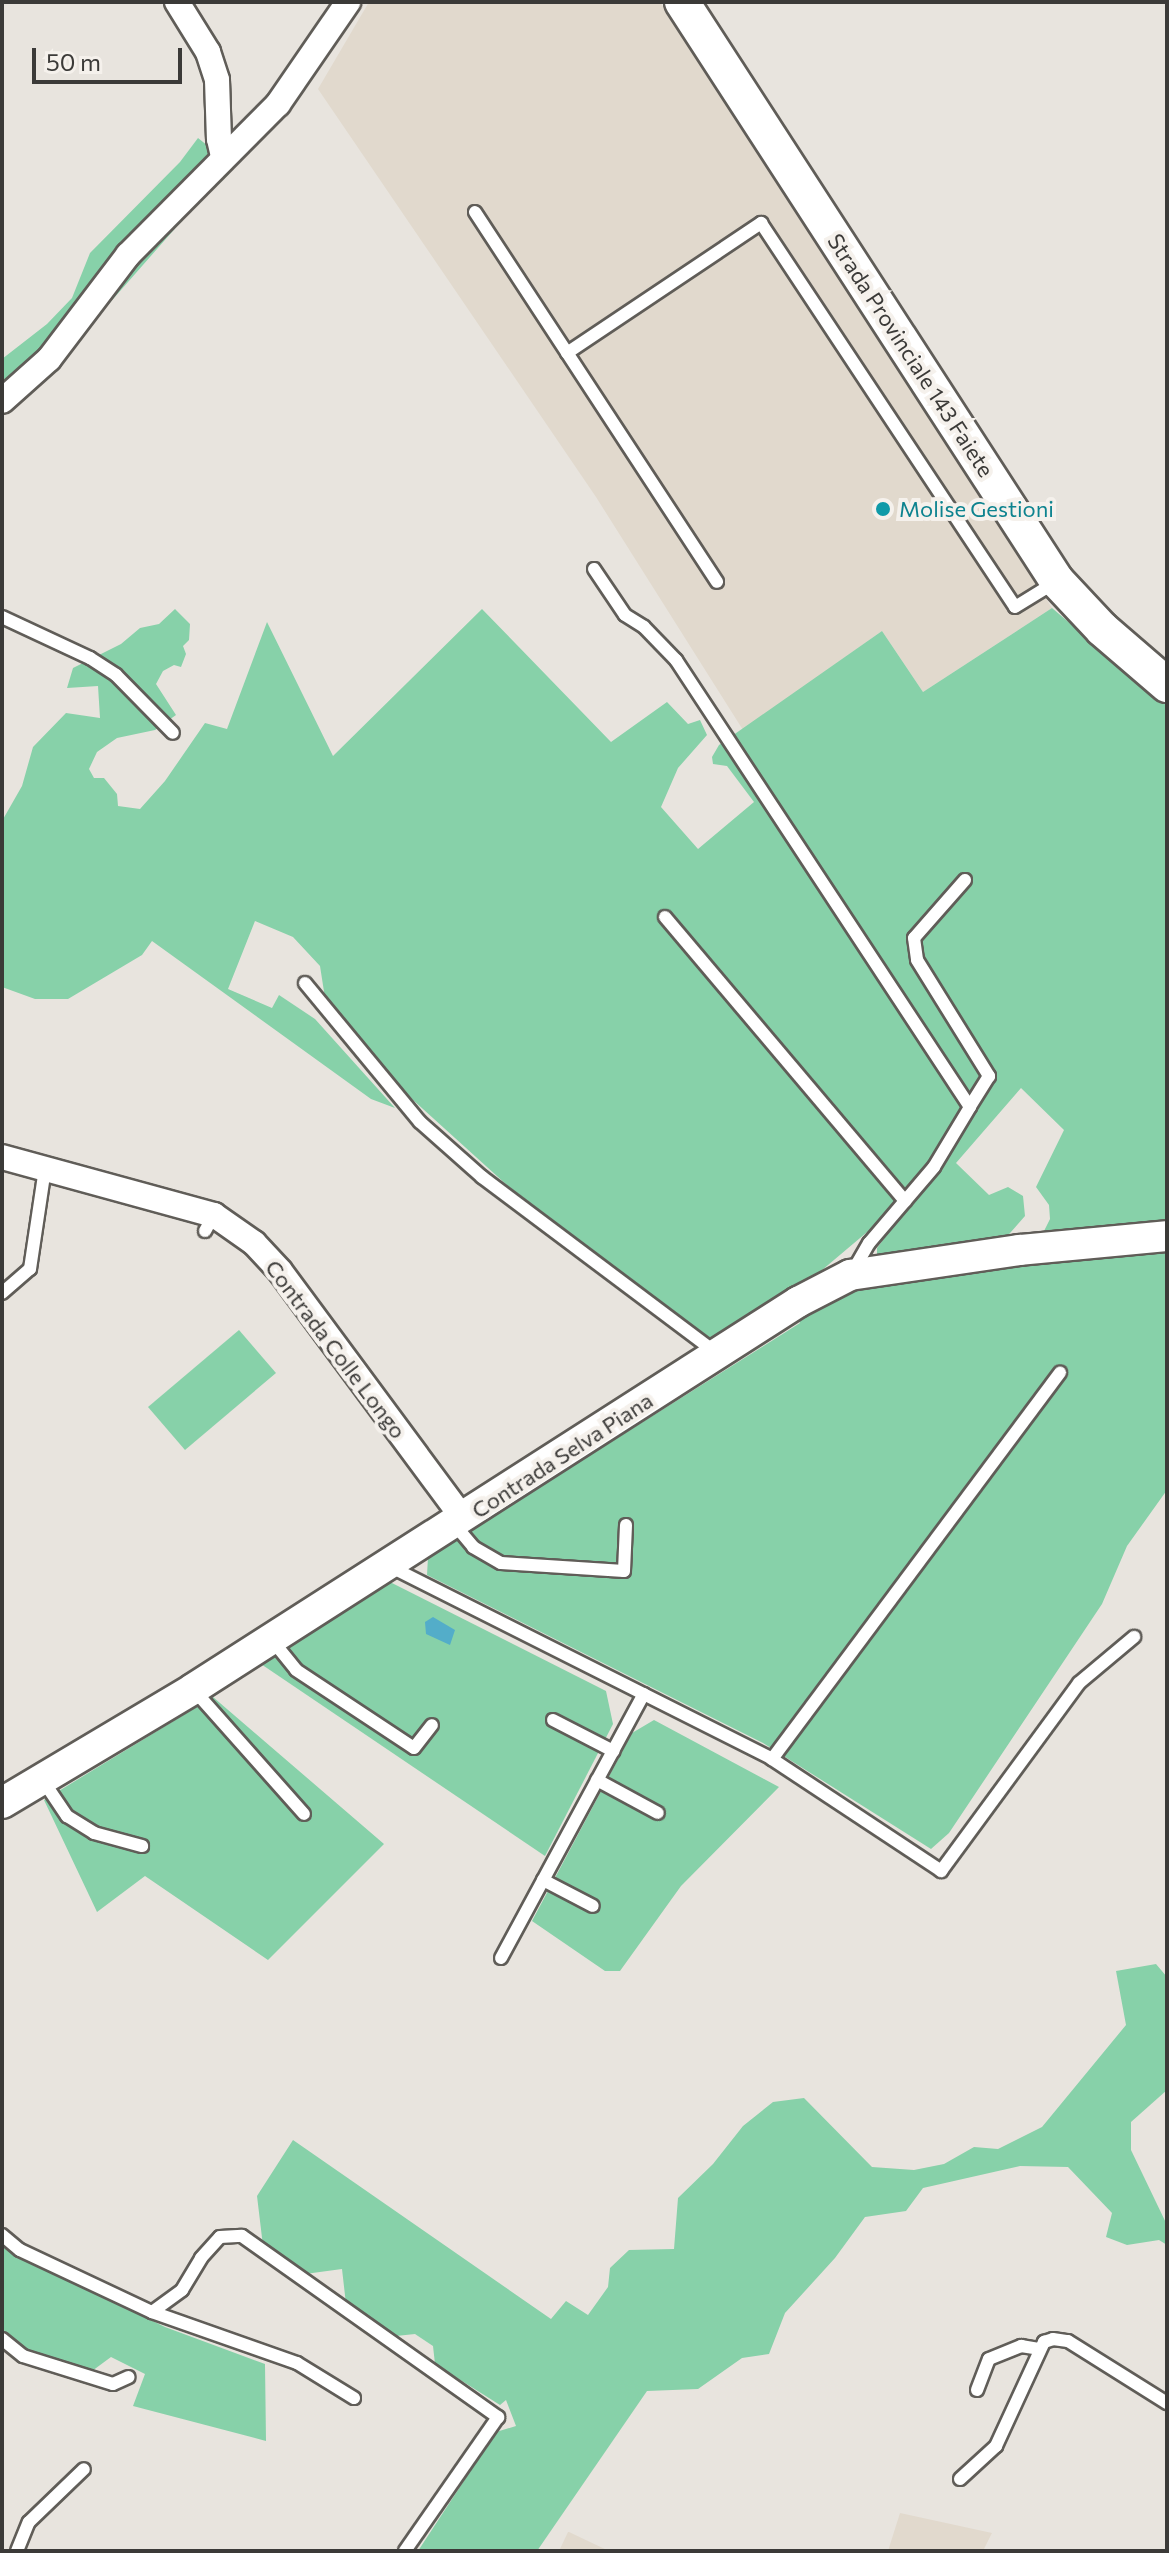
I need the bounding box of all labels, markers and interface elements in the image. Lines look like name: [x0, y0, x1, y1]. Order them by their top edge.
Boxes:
scale bar: [36, 32, 186, 82]
text: 50 m: [46, 47, 101, 76]
street label: Strada Provinciale 143 Faiete: [822, 228, 1000, 482]
place label: Molise Gestioni: [899, 496, 1054, 522]
marker: Molise Gestioni: [874, 500, 892, 518]
street label: Contrada Colle Longo: [260, 1255, 412, 1443]
street label: Contrada Selva Piana: [467, 1387, 657, 1523]

